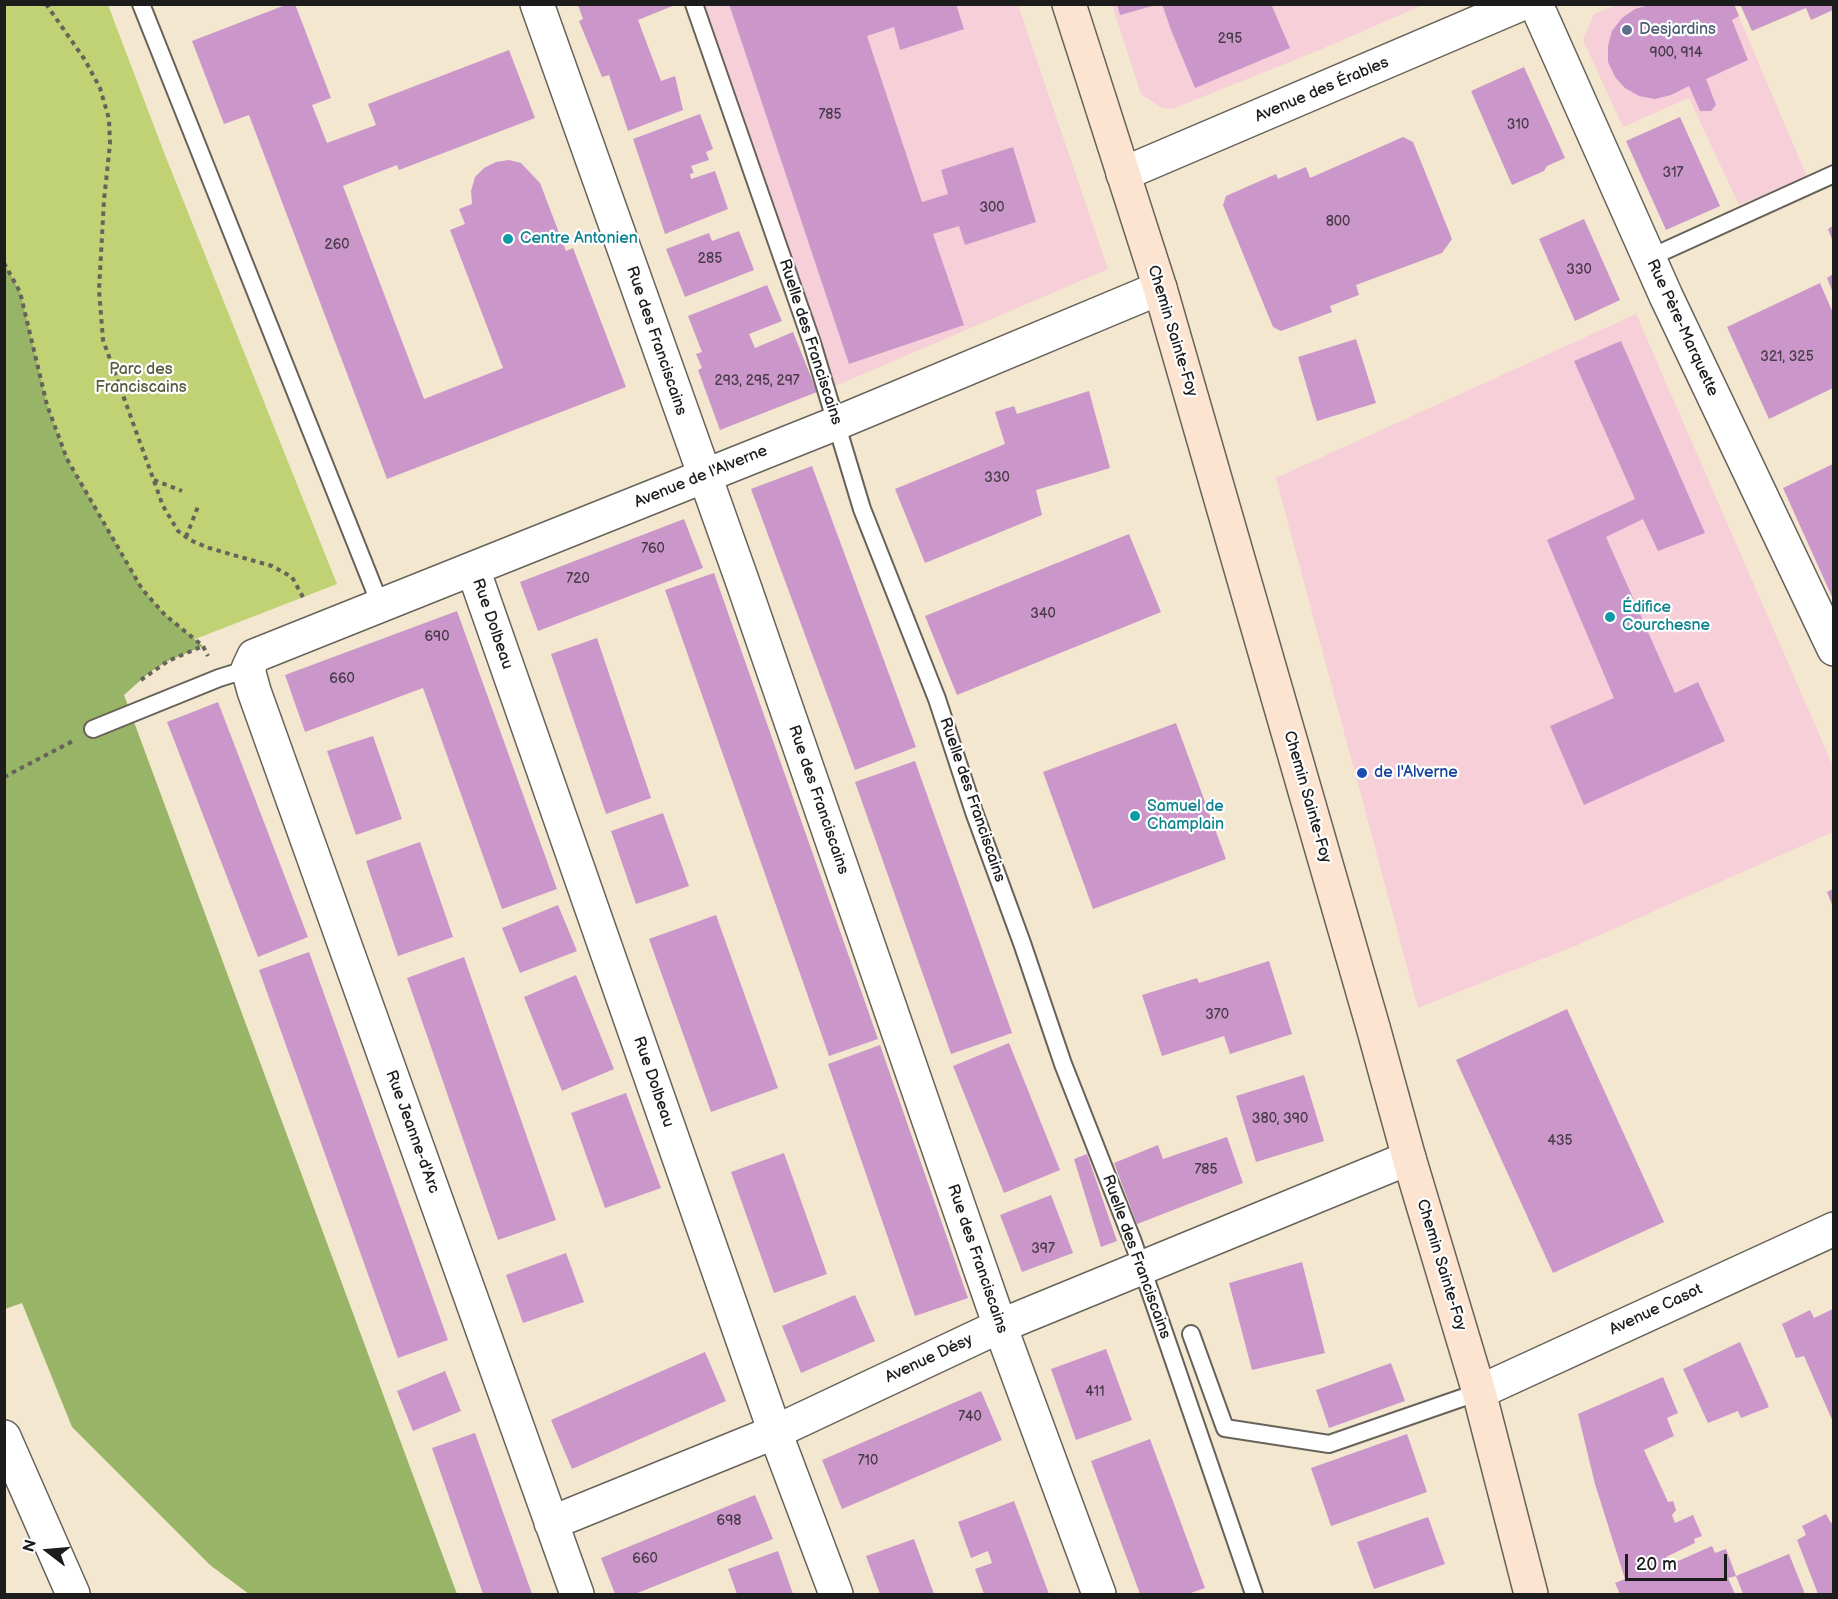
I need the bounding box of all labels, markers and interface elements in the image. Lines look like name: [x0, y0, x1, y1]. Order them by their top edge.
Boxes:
place label: Desjardins: [1639, 20, 1716, 40]
marker: Desjardins: [1620, 23, 1634, 37]
house number: 295: [1218, 31, 1242, 47]
house number: 900, 914: [1650, 45, 1702, 61]
street label: Avenue des Érables: [1252, 53, 1392, 127]
house number: 785: [818, 107, 842, 123]
house number: 310: [1507, 117, 1529, 133]
house number: 317: [1663, 165, 1683, 181]
house number: 300: [979, 200, 1005, 216]
house number: 800: [1326, 214, 1350, 230]
place label: Centre Antonien: [520, 229, 638, 249]
marker: Centre Antonien: [501, 232, 515, 246]
house number: 260: [324, 237, 350, 253]
house number: 285: [698, 251, 722, 267]
street label: Rue Père-Marquette: [1642, 256, 1722, 400]
street label: Ruelle des Franciscains: [774, 257, 846, 427]
house number: 330: [1566, 262, 1592, 278]
street label: Chemin Sainte-Foy: [1143, 263, 1201, 399]
street label: Rue des Franciscains: [621, 264, 691, 418]
house number: 321, 325: [1760, 349, 1814, 365]
park label: Parc des Franciscains: [95, 360, 187, 398]
house number: 293, 295, 297: [714, 373, 800, 389]
street label: Avenue de l'Alverne: [632, 442, 770, 512]
house number: 330: [984, 470, 1010, 486]
house number: 760: [641, 541, 665, 557]
house number: 720: [566, 571, 590, 587]
street label: Rue Dolbeau: [468, 576, 516, 672]
place label: Édifice Courchesne: [1622, 598, 1710, 636]
house number: 340: [1030, 606, 1056, 622]
marker: Édifice Courchesne: [1603, 610, 1617, 624]
house number: 690: [425, 629, 449, 645]
house number: 660: [329, 671, 355, 687]
street label: Ruelle des Franciscains: [935, 715, 1009, 885]
street label: Rue des Franciscains: [783, 723, 853, 877]
street label: Chemin Sainte-Foy: [1279, 729, 1335, 865]
place label: de l'Alverne: [1374, 763, 1458, 783]
marker: de l'Alverne: [1355, 766, 1369, 780]
place label: Samuel de Champlain: [1147, 797, 1224, 835]
marker: Samuel de Champlain: [1128, 809, 1142, 823]
house number: 370: [1205, 1007, 1229, 1023]
street label: Rue Dolbeau: [629, 1034, 677, 1130]
street label: Rue Jeanne-d'Arc: [381, 1068, 443, 1196]
house number: 380, 390: [1252, 1111, 1308, 1127]
house number: 435: [1547, 1133, 1573, 1149]
house number: 785: [1194, 1162, 1218, 1178]
street label: Ruelle des Franciscains: [1097, 1172, 1175, 1342]
street label: Rue des Franciscains: [942, 1182, 1012, 1336]
street label: Chemin Sainte-Foy: [1412, 1197, 1470, 1333]
house number: 397: [1031, 1241, 1055, 1257]
street label: Avenue Casot: [1607, 1280, 1705, 1340]
street label: Avenue Désy: [882, 1330, 976, 1388]
house number: 411: [1085, 1384, 1105, 1400]
house number: 740: [958, 1409, 982, 1425]
house number: 710: [858, 1453, 878, 1469]
house number: 698: [717, 1513, 741, 1529]
north arrow: [18, 1521, 78, 1581]
text: N: [19, 1537, 41, 1554]
scale bar: [1628, 1542, 1730, 1580]
house number: 660: [632, 1551, 658, 1567]
text: 20 m: [1636, 1554, 1677, 1575]

